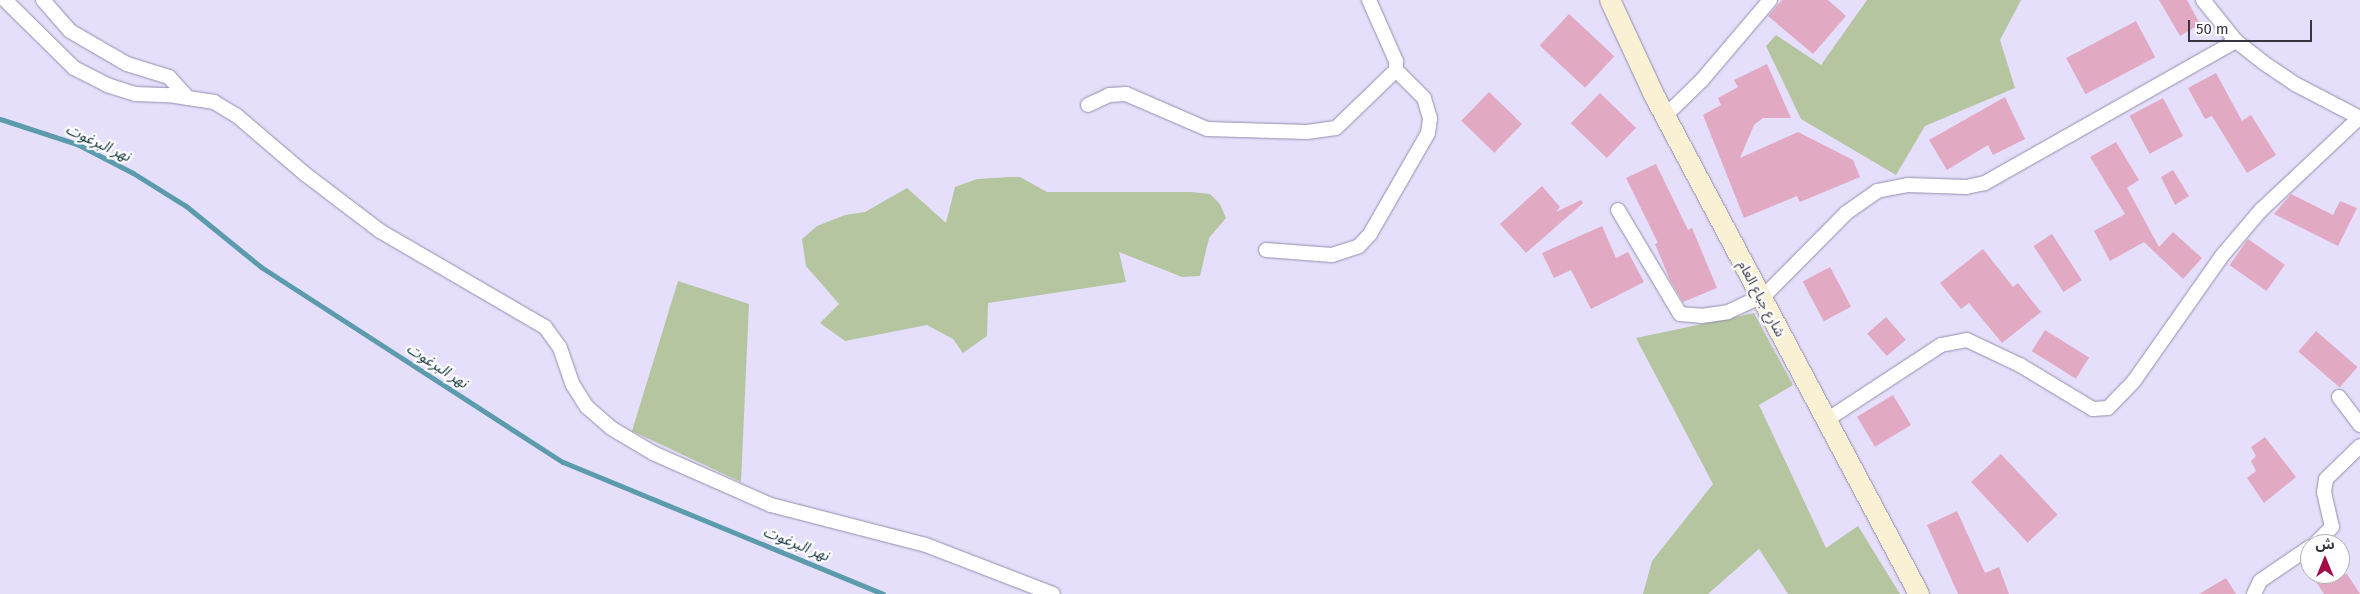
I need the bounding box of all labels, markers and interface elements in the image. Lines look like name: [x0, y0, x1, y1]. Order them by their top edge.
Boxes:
scale bar: [2190, 10, 2314, 42]
text: 50 m: [2196, 20, 2229, 38]
water label: نهر البرغوت: [63, 120, 133, 166]
street label: شارع جباع العام: [1734, 258, 1788, 340]
water label: نهر البرغوت: [403, 340, 471, 392]
water label: نهر البرغوت: [761, 523, 831, 565]
north arrow: [2300, 534, 2350, 584]
text: ش: [2315, 536, 2335, 553]

